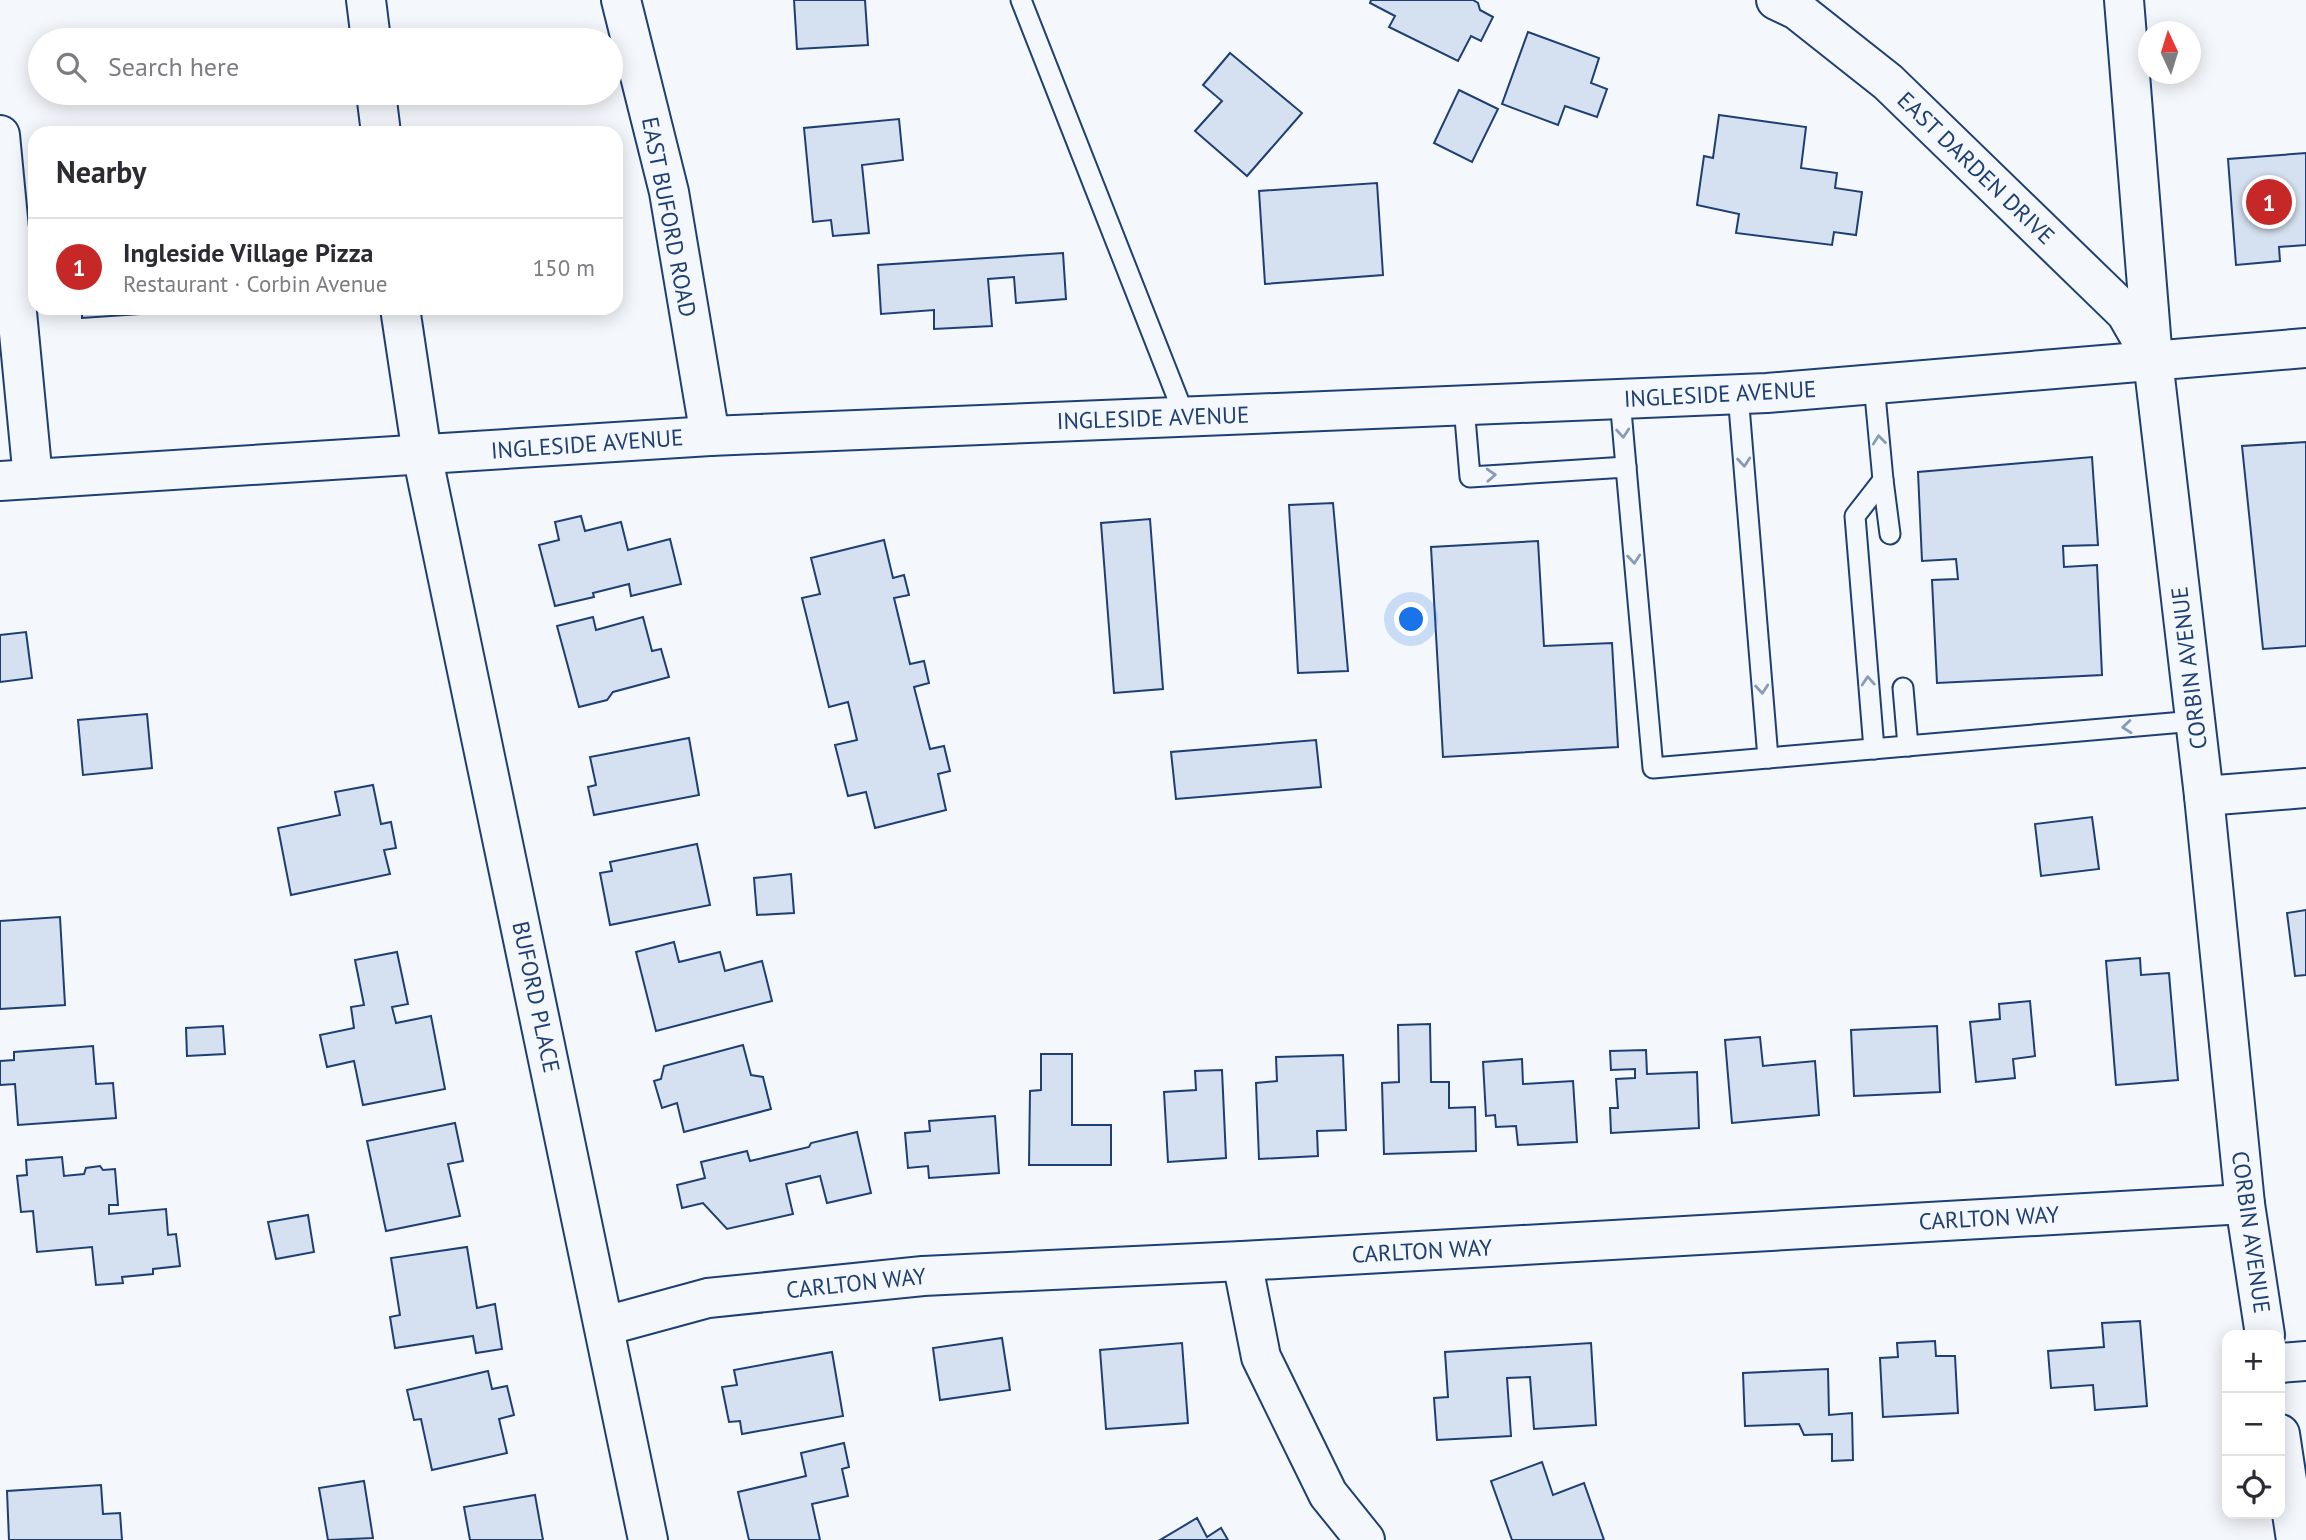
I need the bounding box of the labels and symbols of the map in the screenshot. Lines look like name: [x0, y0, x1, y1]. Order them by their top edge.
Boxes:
north arrow: [2138, 21, 2201, 84]
street label: EAST DARDEN DRIVE: [1892, 85, 2061, 250]
street label: EAST BUFORD ROAD: [636, 114, 703, 319]
pin: 1: [2246, 176, 2292, 228]
street label: INGLESIDE AVENUE: [1623, 374, 1817, 413]
street label: INGLESIDE AVENUE: [1056, 400, 1250, 435]
street label: INGLESIDE AVENUE: [490, 422, 684, 465]
one-way arrow: [1615, 428, 1630, 439]
one-way arrow: [1872, 434, 1887, 445]
one-way arrow: [1736, 457, 1751, 468]
one-way arrow: [1486, 468, 1497, 483]
one-way arrow: [1626, 554, 1641, 565]
street label: CORBIN AVENUE: [2164, 585, 2213, 751]
your location: [1394, 602, 1428, 636]
one-way arrow: [1861, 675, 1876, 686]
one-way arrow: [1754, 684, 1769, 695]
one-way arrow: [2121, 719, 2132, 734]
street label: BUFORD PLACE: [506, 918, 567, 1075]
street label: CORBIN AVENUE: [2226, 1149, 2277, 1315]
street label: CARLTON WAY: [1918, 1199, 2060, 1236]
street label: CARLTON WAY: [1351, 1232, 1493, 1269]
street label: CARLTON WAY: [785, 1261, 927, 1304]

